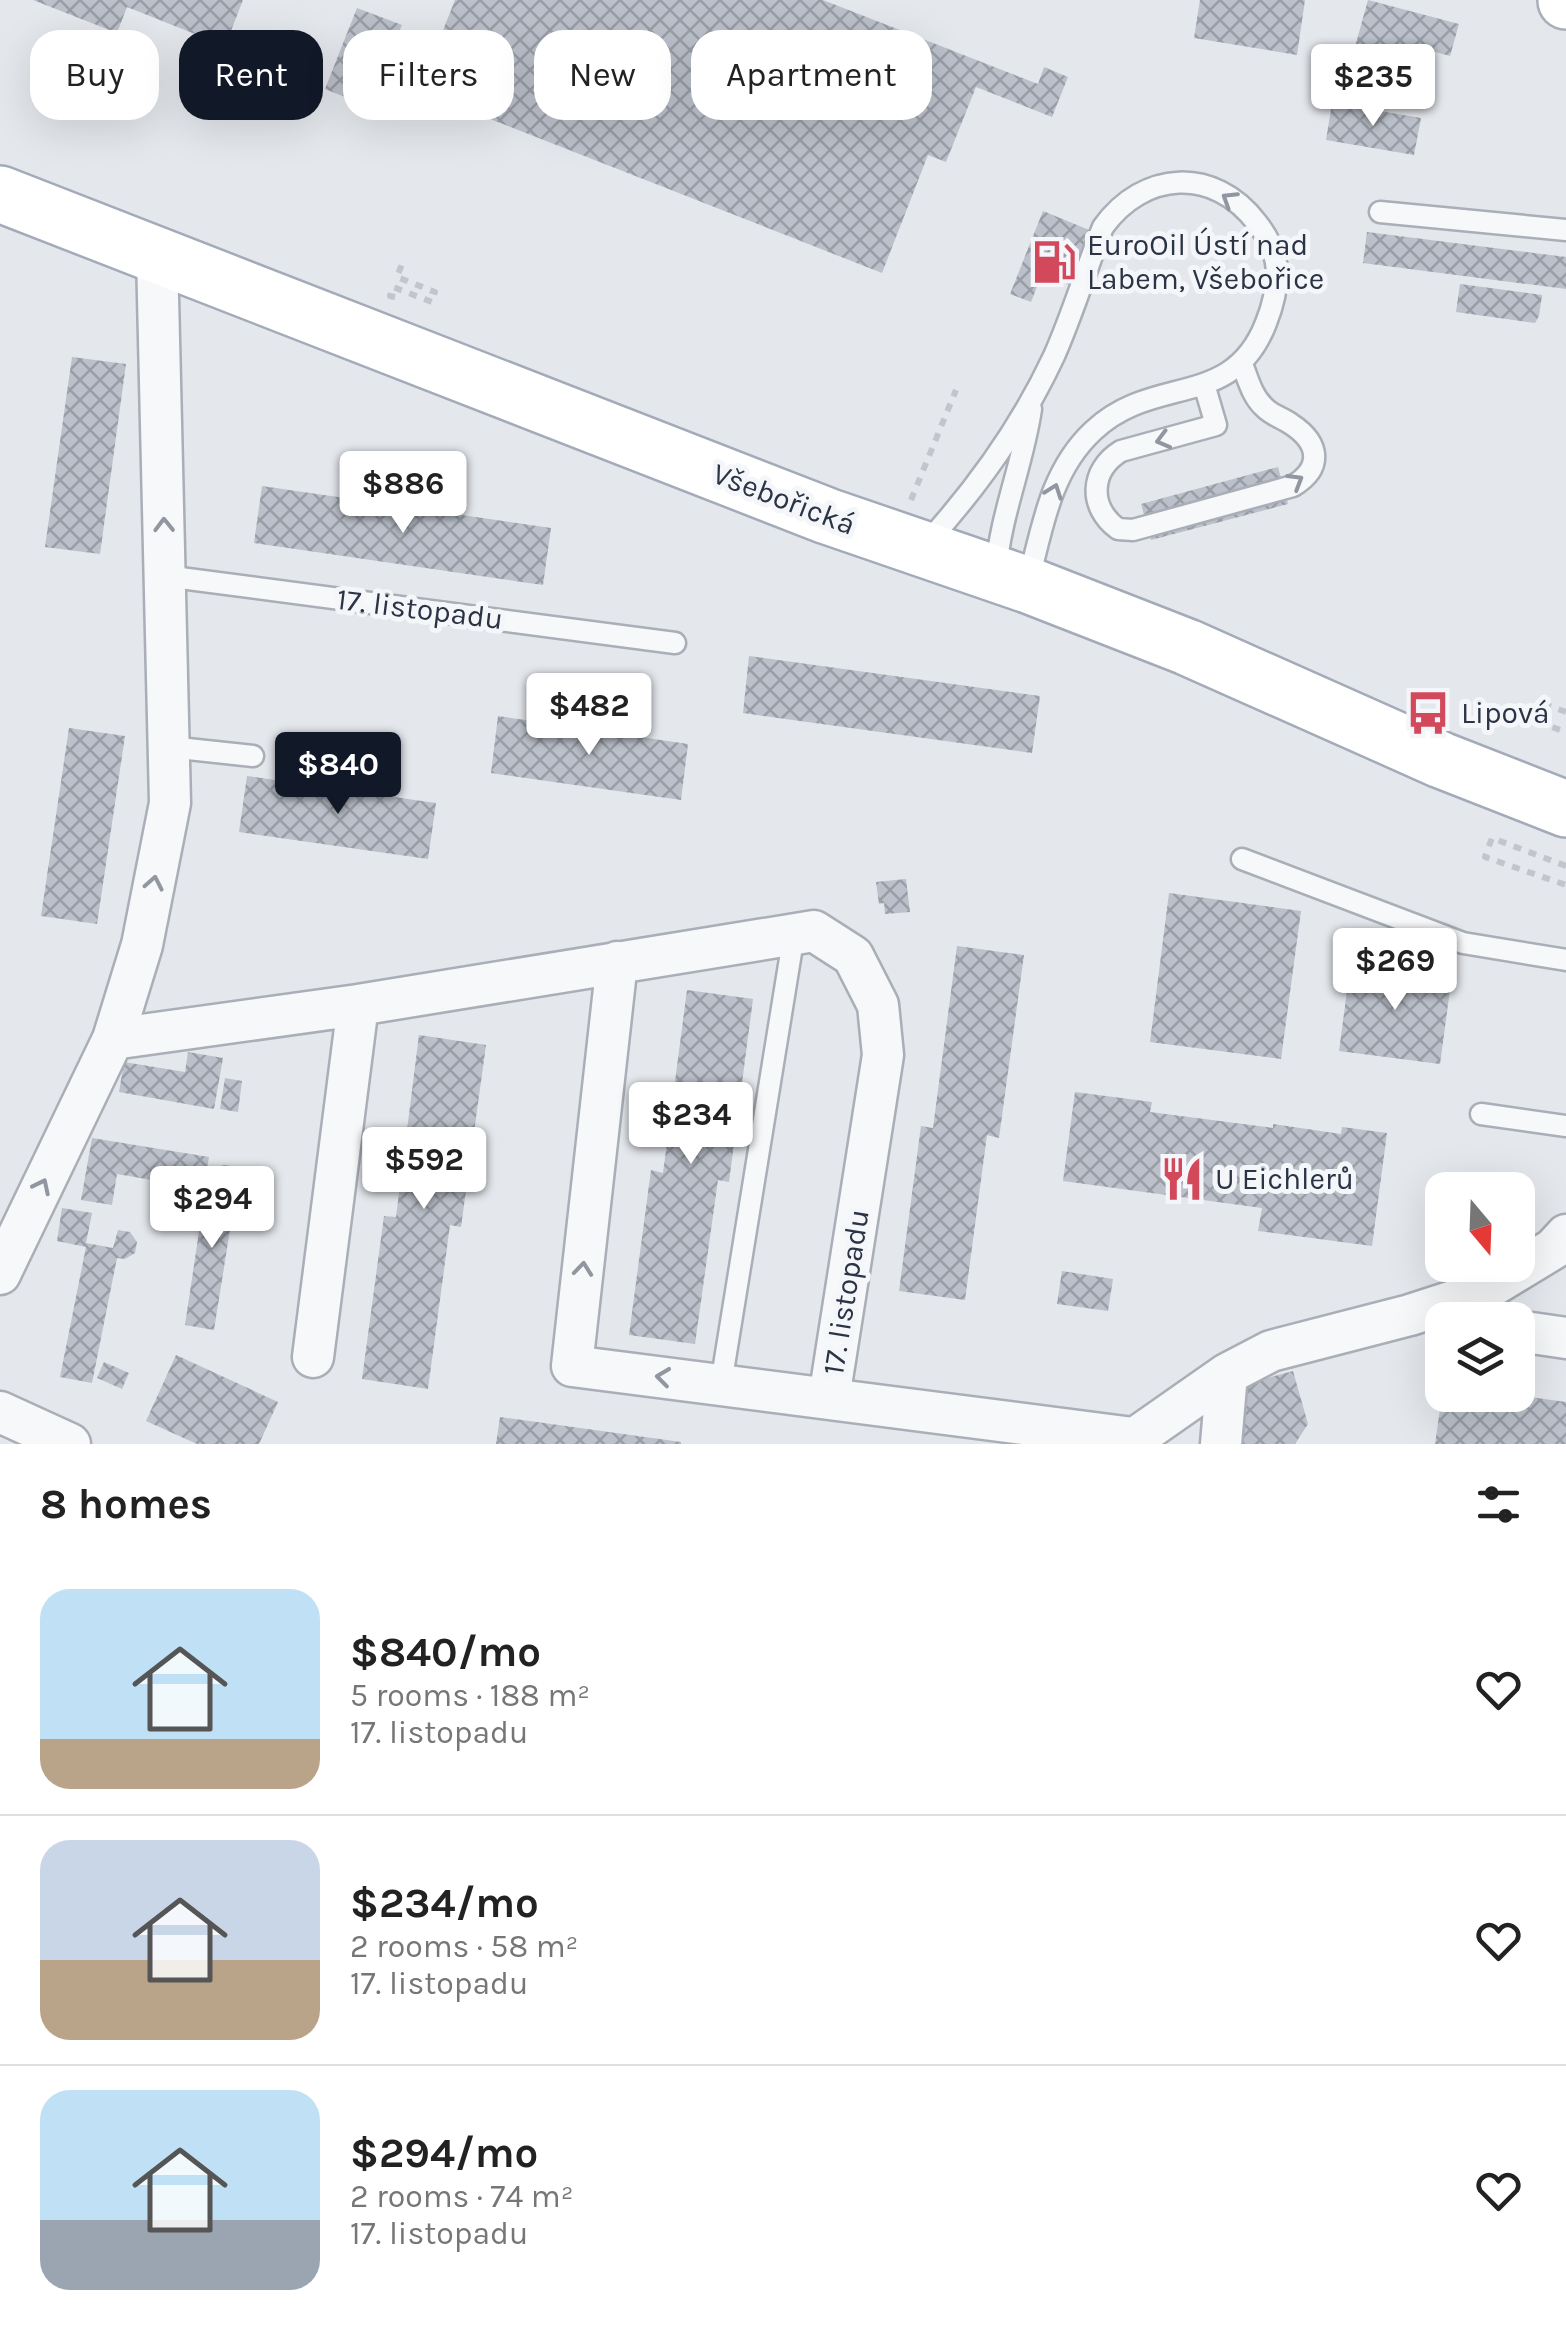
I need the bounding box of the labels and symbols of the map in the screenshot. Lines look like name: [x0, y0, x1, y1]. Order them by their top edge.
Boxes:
pin: $235: [1314, 44, 1432, 129]
one-way arrow: [1222, 193, 1240, 212]
place label: EuroOil Ústí nad Labem, Všebořice: [1087, 227, 1324, 297]
fuel station icon: EuroOil Ústí nad Labem, Všebořice: [1030, 238, 1078, 286]
one-way arrow: [1155, 428, 1172, 449]
pin: $886: [344, 451, 462, 536]
street label: Všebořická: [708, 455, 860, 543]
one-way arrow: [1285, 474, 1303, 494]
one-way arrow: [1042, 483, 1062, 501]
one-way arrow: [153, 516, 174, 532]
street label: 17. listopadu: [335, 581, 505, 637]
pin: $482: [530, 673, 648, 758]
bus stop icon: Lipová: [1404, 689, 1452, 737]
place label: Lipová: [1461, 695, 1550, 731]
pin: $840: [279, 732, 397, 817]
one-way arrow: [143, 875, 164, 892]
pin: $269: [1336, 928, 1454, 1013]
pin: $234: [632, 1082, 750, 1167]
pin: $592: [365, 1127, 483, 1212]
restaurant icon: U Eichlerů: [1158, 1155, 1206, 1203]
place label: U Eichlerů: [1215, 1161, 1354, 1197]
pin: $294: [153, 1166, 271, 1251]
north arrow: [1425, 1172, 1535, 1282]
one-way arrow: [30, 1179, 50, 1197]
street label: 17. listopadu: [815, 1207, 877, 1377]
one-way arrow: [572, 1261, 593, 1277]
one-way arrow: [655, 1367, 671, 1388]

